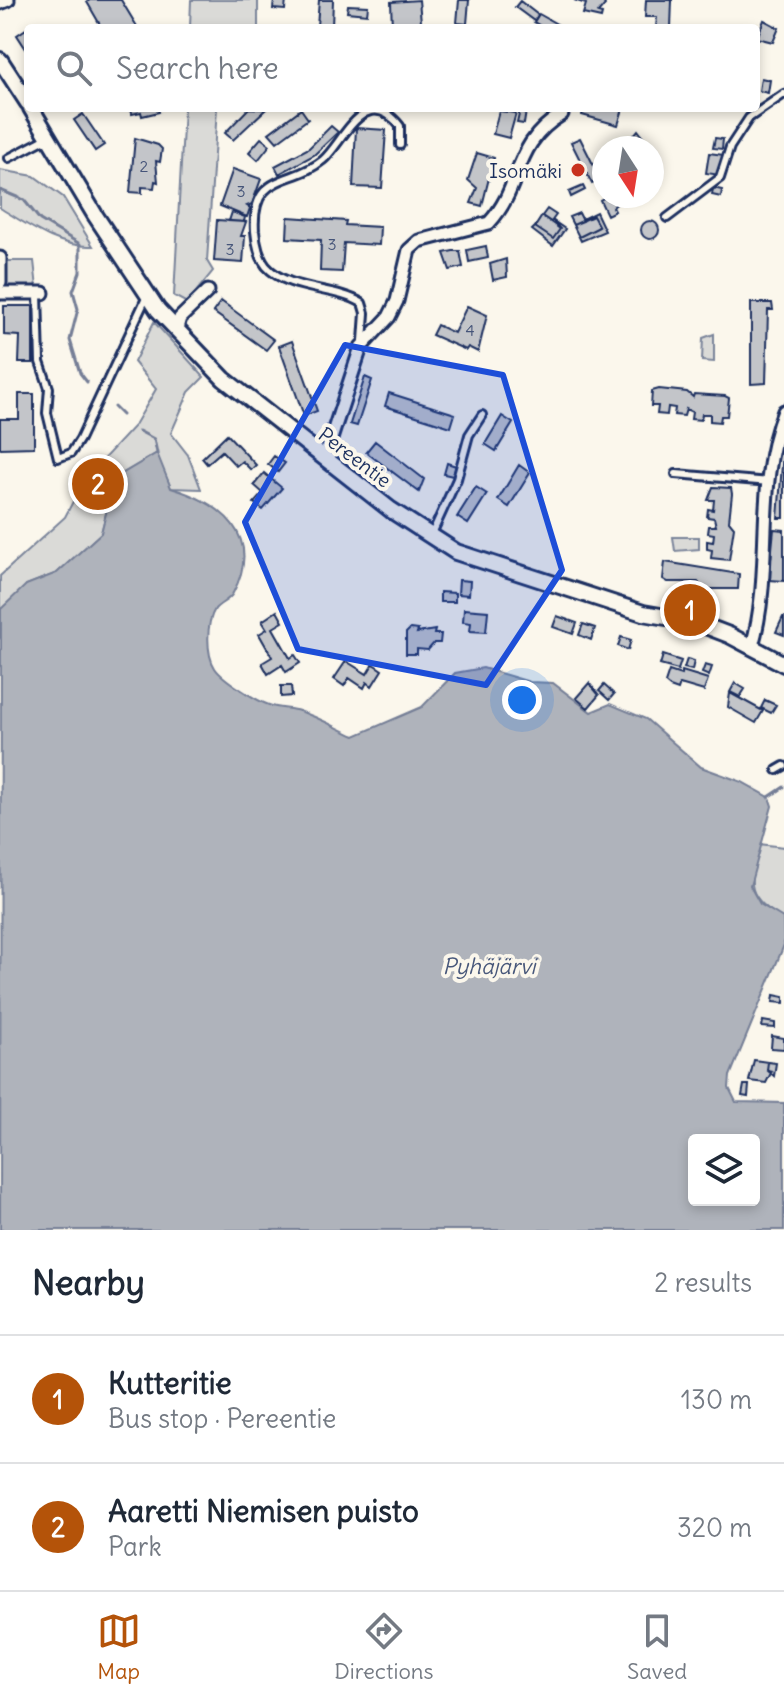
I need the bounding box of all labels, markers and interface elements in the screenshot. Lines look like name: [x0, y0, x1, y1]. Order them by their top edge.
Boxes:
search box: [24, 24, 760, 112]
icon: search: [52, 46, 96, 90]
text: Search here: [116, 49, 279, 87]
north arrow: [592, 136, 664, 208]
house number: 2: [140, 156, 149, 176]
place label: Isomäki: [489, 158, 562, 183]
marker: Isomäki: [569, 161, 587, 179]
house number: 3: [236, 181, 246, 201]
house number: 3: [327, 234, 337, 254]
house number: 3: [225, 239, 235, 259]
house number: 4: [465, 320, 475, 340]
street label: Pereentie: [314, 422, 396, 492]
pin: 2: [72, 454, 124, 514]
pin: 1: [664, 580, 716, 640]
your location: [502, 680, 542, 720]
water label: Pyhäjärvi: [442, 952, 539, 980]
map controls: [688, 1134, 760, 1206]
button: layers: [688, 1134, 760, 1206]
text: Nearby: [32, 1261, 145, 1304]
text: 2 results: [654, 1266, 752, 1299]
text: Kutteritie: [108, 1364, 232, 1402]
text: 1: [53, 1383, 63, 1416]
text: 130 m: [681, 1383, 752, 1416]
text: Bus stop · Pereentie: [108, 1402, 336, 1435]
text: Aaretti Niemisen puisto: [108, 1492, 419, 1530]
text: 2: [51, 1511, 65, 1544]
text: 320 m: [677, 1511, 752, 1544]
text: Park: [108, 1530, 162, 1563]
tab: Map: [97, 1609, 141, 1685]
tab: Directions: [334, 1609, 434, 1685]
tab: Saved: [627, 1609, 687, 1685]

